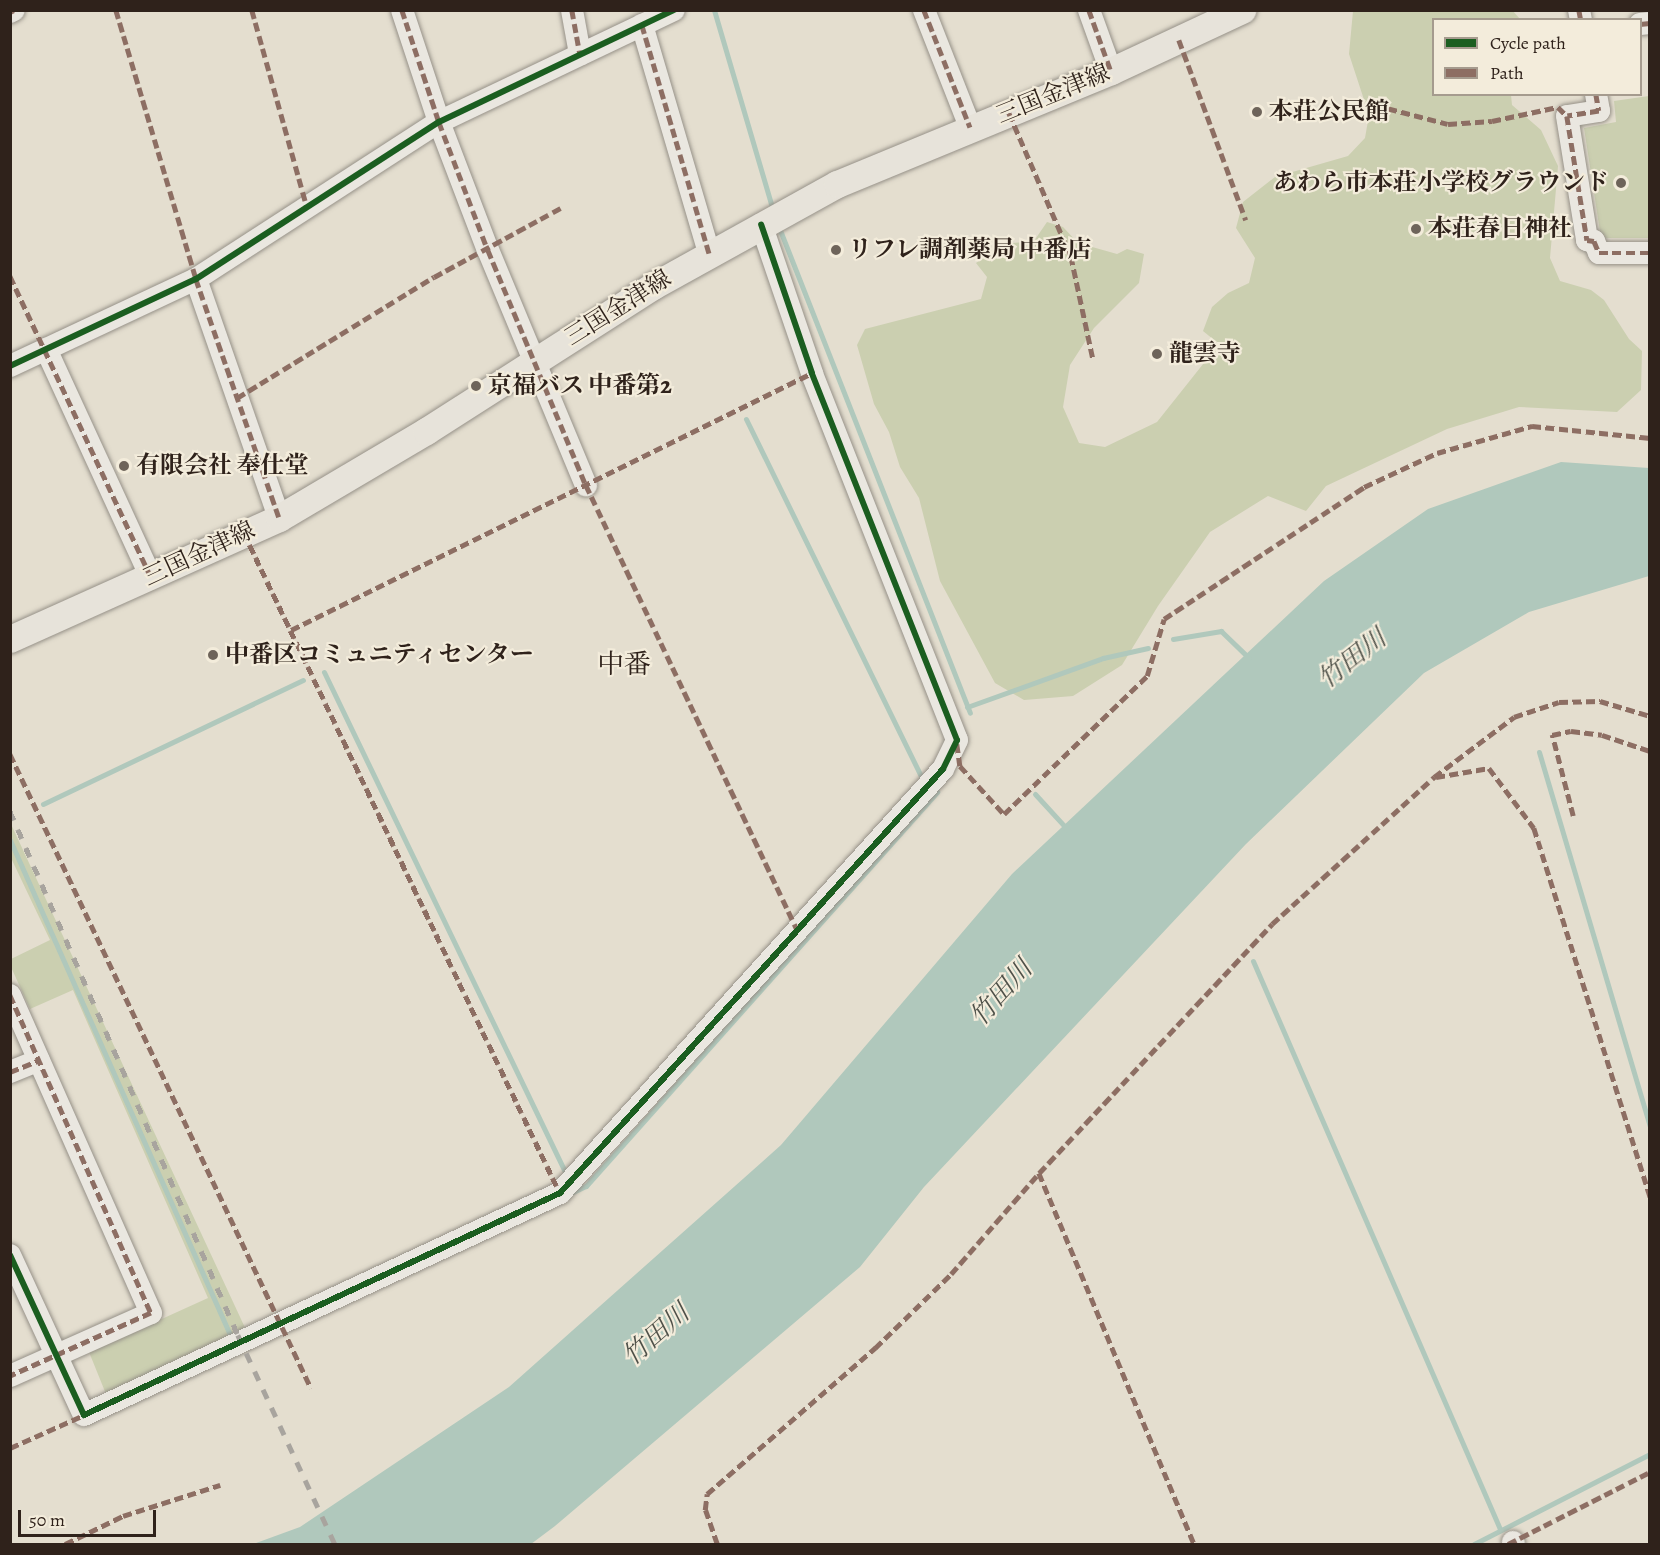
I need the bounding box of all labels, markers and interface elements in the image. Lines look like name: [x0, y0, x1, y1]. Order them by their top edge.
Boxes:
legend: [1432, 18, 1642, 96]
text: Cycle path: [1490, 31, 1566, 55]
street label: 三国金津線: [992, 58, 1114, 130]
text: Path: [1490, 61, 1524, 85]
place label: 本荘公民館: [1269, 98, 1389, 126]
marker: 本荘公民館: [1250, 105, 1264, 119]
place label: あわら市本荘小学校グラウンド: [1273, 169, 1609, 197]
marker: あわら市本荘小学校グラウンド: [1614, 176, 1628, 190]
place label: 本荘春日神社: [1428, 215, 1572, 243]
marker: 本荘春日神社: [1409, 222, 1423, 236]
place label: リフレ調剤薬局 中番店: [848, 236, 1092, 264]
marker: リフレ調剤薬局 中番店: [829, 243, 843, 257]
street label: 三国金津線: [559, 264, 677, 352]
place label: 龍雲寺: [1169, 340, 1241, 368]
marker: 龍雲寺: [1150, 347, 1164, 361]
place label: 京福バス 中番第2: [488, 372, 672, 400]
marker: 京福バス 中番第2: [469, 379, 483, 393]
place label: 有限会社 奉仕堂: [136, 452, 308, 480]
marker: 有限会社 奉仕堂: [117, 459, 131, 473]
street label: 三国金津線: [139, 516, 259, 592]
water label: 竹田川: [1312, 623, 1392, 695]
place label: 中番区コミュニティセンター: [225, 641, 537, 669]
marker: 中番区コミュニティセンター: [206, 648, 220, 662]
district label: 中番: [597, 649, 651, 681]
water label: 竹田川: [963, 954, 1039, 1032]
water label: 竹田川: [616, 1298, 696, 1372]
scale bar: [21, 1498, 159, 1536]
text: 50 m: [29, 1508, 65, 1532]

